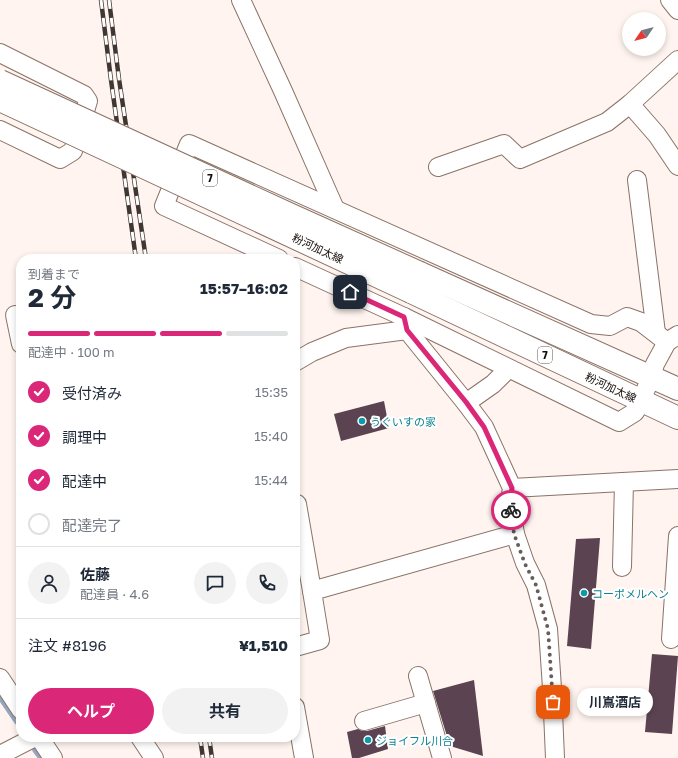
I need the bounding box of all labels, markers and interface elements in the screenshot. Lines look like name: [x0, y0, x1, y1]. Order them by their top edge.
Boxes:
north arrow: [622, 12, 666, 56]
map controls: [622, 12, 666, 56]
road number: 7: [203, 170, 217, 186]
street label: 粉河加太線: [290, 230, 346, 266]
text: 到着まで: [28, 266, 80, 282]
pin: [333, 275, 367, 309]
text: 15:57–16:02: [200, 279, 288, 297]
icon: home: [339, 281, 361, 303]
text: 2 分: [28, 282, 76, 313]
text: 配達中 · 100 m: [28, 344, 115, 360]
road number: 7: [538, 347, 552, 363]
street label: 粉河加太線: [583, 369, 639, 405]
icon: check: [28, 381, 50, 403]
text: 受付済み: [62, 384, 122, 402]
text: 15:35: [255, 384, 288, 400]
place label: うぐいすの家: [370, 415, 436, 428]
marker: うぐいすの家: [357, 416, 367, 426]
icon: check: [28, 425, 50, 447]
text: 調理中: [62, 428, 107, 446]
text: 15:40: [254, 428, 288, 444]
icon: check: [28, 469, 50, 491]
text: 配達中: [62, 472, 107, 490]
text: 15:44: [254, 472, 288, 488]
courier: [491, 490, 531, 530]
icon: bike: [500, 499, 522, 521]
text: 配達完了: [62, 516, 122, 534]
button: person: [28, 562, 70, 604]
button: chat: [194, 562, 236, 604]
button: phone: [246, 562, 288, 604]
text: 佐藤: [80, 565, 110, 583]
text: 配達員 · 4.6: [80, 586, 149, 602]
place label: コーポメルヘン: [592, 587, 669, 600]
marker: コーポメルヘン: [579, 588, 589, 598]
text: 注文 #8196: [28, 636, 107, 654]
text: ¥1,510: [239, 636, 288, 654]
pin: [536, 685, 570, 719]
button: ヘルプ: [28, 688, 154, 734]
button: 共有: [162, 688, 288, 734]
callout: 川嶌酒店: [577, 688, 653, 716]
icon: bag: [542, 691, 564, 713]
text: 川嶌酒店: [589, 694, 641, 710]
place label: ジョイフル川合: [376, 734, 453, 747]
marker: ジョイフル川合: [363, 735, 373, 745]

